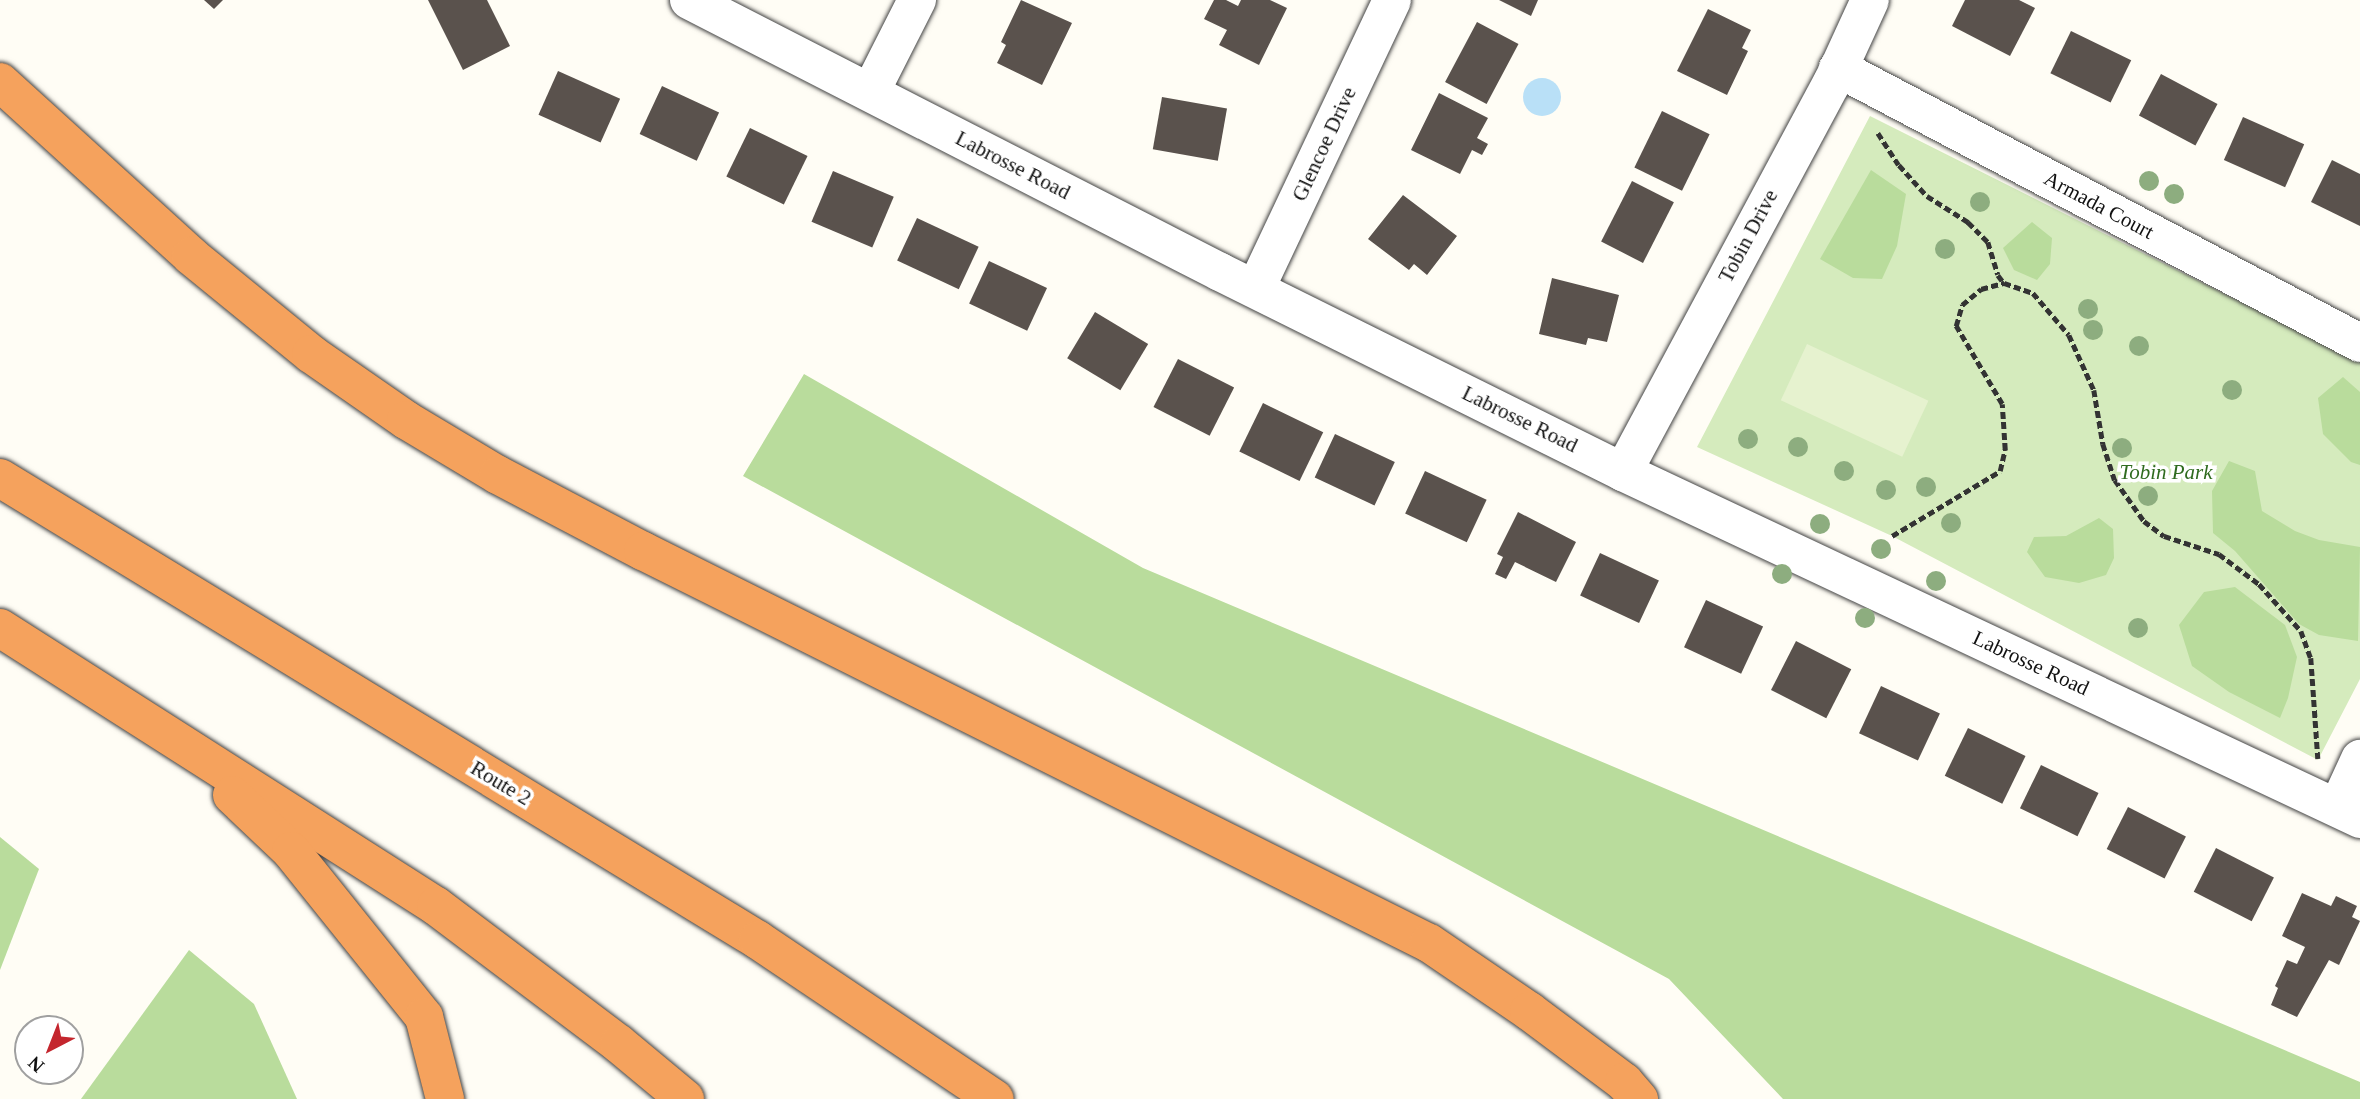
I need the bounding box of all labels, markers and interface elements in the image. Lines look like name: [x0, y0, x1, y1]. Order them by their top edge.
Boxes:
street label: Glencoe Drive: [1287, 83, 1361, 205]
street label: Labrosse Road: [951, 125, 1075, 205]
street label: Armada Court: [2040, 166, 2158, 244]
street label: Tobin Drive: [1713, 185, 1783, 287]
street label: Labrosse Road: [1458, 380, 1582, 458]
park label: Tobin Park: [2119, 459, 2213, 485]
street label: Labrosse Road: [1969, 625, 2093, 701]
street label: Route 2: [466, 755, 536, 811]
north arrow: [14, 1015, 84, 1085]
text: N: [24, 1052, 48, 1077]

